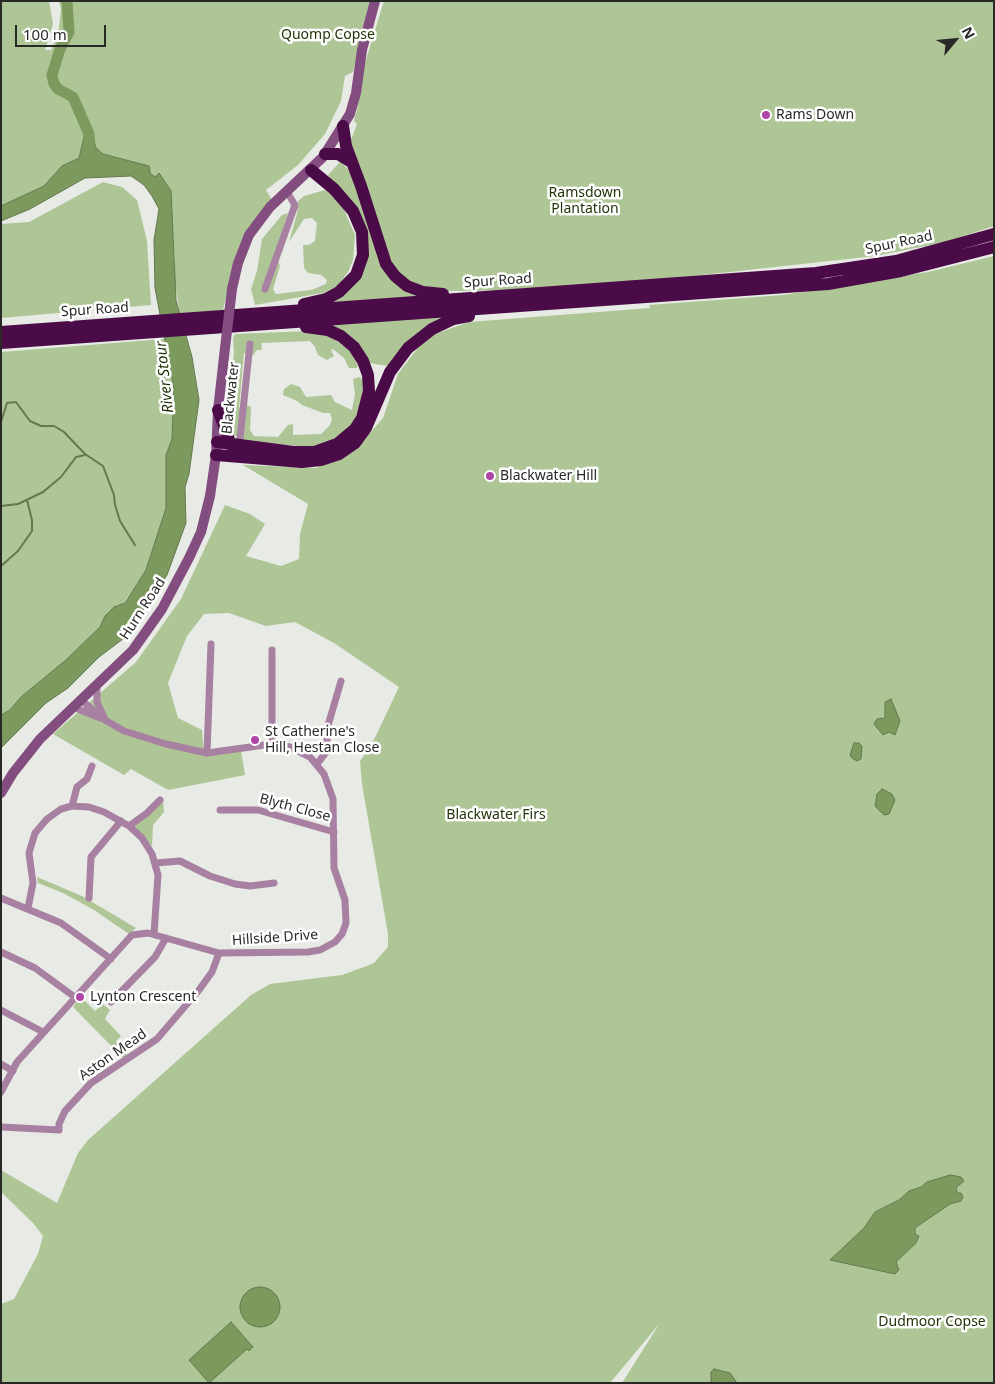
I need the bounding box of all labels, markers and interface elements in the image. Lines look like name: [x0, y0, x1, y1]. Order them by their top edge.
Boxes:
scale bar: [18, 15, 109, 47]
north arrow: [930, 15, 980, 65]
text: N: [958, 23, 980, 42]
text: 100 m: [23, 24, 67, 44]
park label: Quomp Copse: [281, 27, 375, 43]
place label: Rams Down: [776, 107, 854, 123]
marker: Rams Down: [760, 109, 772, 121]
park label: Ramsdown Plantation: [549, 185, 621, 218]
street label: Spur Road: [864, 228, 934, 258]
street label: Spur Road: [463, 270, 533, 292]
street label: Spur Road: [60, 299, 130, 321]
water label: River Stour: [152, 340, 178, 414]
street label: Blackwater: [219, 361, 243, 435]
place label: Blackwater Hill: [500, 468, 597, 484]
marker: Blackwater Hill: [484, 470, 496, 482]
street label: Hurn Road: [117, 575, 169, 643]
place label: St Catherine's Hill, Hestan Close: [265, 724, 379, 756]
marker: St Catherine's Hill, Hestan Close: [249, 734, 261, 746]
street label: Blyth Close: [258, 790, 332, 826]
park label: Blackwater Firs: [446, 807, 546, 823]
street label: Hillside Drive: [231, 927, 319, 949]
place label: Lynton Crescent: [90, 989, 196, 1005]
marker: Lynton Crescent: [74, 991, 86, 1003]
street label: Aston Mead: [76, 1026, 150, 1084]
park label: Dudmoor Copse: [878, 1314, 986, 1330]

